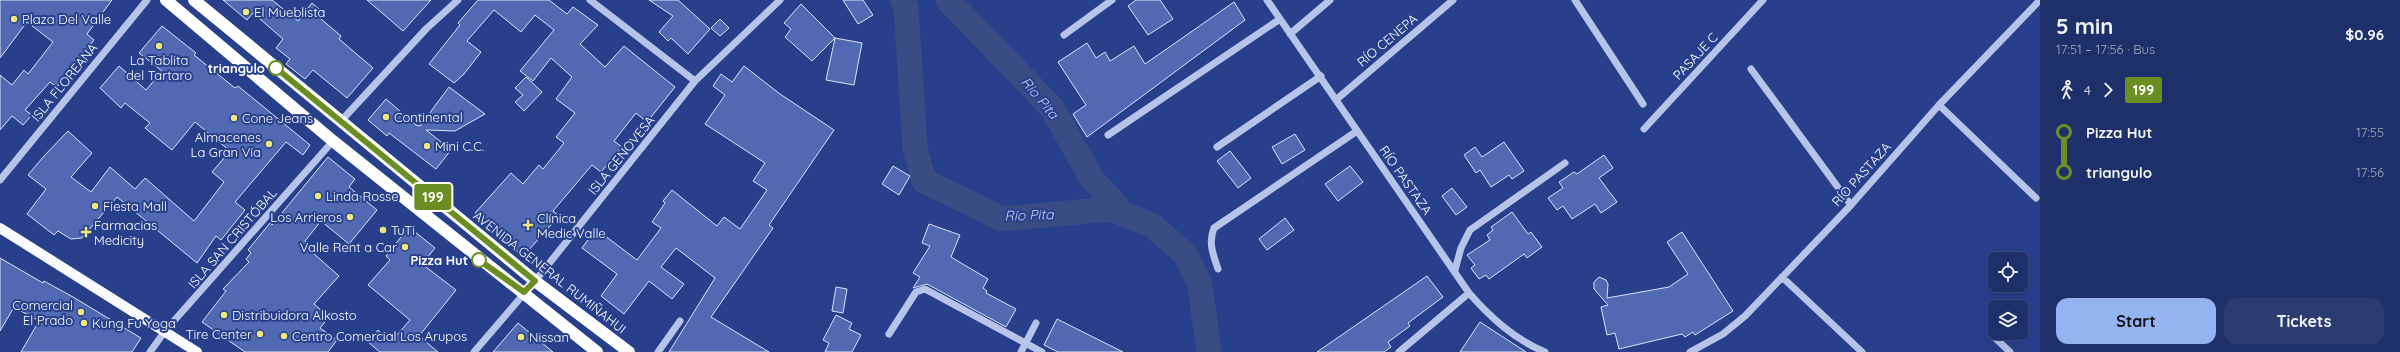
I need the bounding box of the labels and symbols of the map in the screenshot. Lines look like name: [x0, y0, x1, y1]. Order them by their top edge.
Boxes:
place label: El Mueblista: [254, 4, 325, 20]
marker: El Mueblista: [241, 7, 251, 17]
street label: RÍO CENEPA: [1354, 10, 1421, 70]
place label: Plaza Del Valle: [22, 11, 111, 27]
marker: Plaza Del Valle: [9, 14, 19, 24]
street label: PASAJE C: [1669, 29, 1721, 83]
street label: ISLA FLOREANA: [28, 39, 101, 124]
marker: La Tablita del Tartaro: [154, 41, 164, 51]
place label: La Tablita del Tartaro: [126, 52, 192, 83]
place label: triangulo: [208, 60, 265, 76]
marker: triangulo: [268, 60, 284, 76]
water label: Rio Pita: [1017, 73, 1064, 124]
place label: Continental: [394, 109, 463, 125]
place label: Cone Jeans: [242, 110, 313, 126]
marker: Continental: [381, 112, 391, 122]
street label: ISLA GENOVESA: [584, 112, 658, 198]
marker: Cone Jeans: [229, 113, 239, 123]
place label: Almacenes La Gran Vía: [191, 129, 261, 160]
place label: Mini C.C.: [435, 138, 484, 154]
street label: RÍO PASTAZA: [1828, 138, 1894, 209]
marker: Almacenes La Gran Vía: [264, 139, 274, 149]
marker: Mini C.C.: [422, 141, 432, 151]
street label: RÍO PASTAZA: [1376, 142, 1436, 218]
line badge: 199: [410, 184, 456, 210]
street label: ISLA SAN CRISTÓBAL: [184, 185, 280, 291]
place label: Linda Rosse: [326, 188, 399, 204]
marker: Linda Rosse: [313, 191, 323, 201]
place label: Fiesta Mall: [103, 198, 167, 214]
marker: Fiesta Mall: [90, 201, 100, 211]
water label: Río Pita: [1004, 205, 1055, 225]
street label: AVENIDA GENERAL RUMIÑAHUI: [470, 207, 630, 337]
place label: Los Arrieros: [270, 209, 342, 225]
place label: Clínica Medic Valle: [537, 210, 606, 241]
marker: Los Arrieros: [345, 212, 355, 222]
place label: Farmacias Medicity: [94, 217, 157, 248]
marker: Clínica Medic Valle: [522, 219, 534, 231]
place label: TuTi: [391, 222, 415, 238]
marker: TuTi: [378, 225, 388, 235]
marker: Farmacias Medicity: [81, 227, 91, 237]
place label: Valle Rent a Car: [300, 239, 397, 255]
marker: Valle Rent a Car: [400, 242, 410, 252]
place label: Pizza Hut: [410, 252, 468, 268]
marker: Pizza Hut: [471, 252, 487, 268]
place label: Comercial El Prado: [12, 297, 73, 328]
marker: Comercial El Prado: [76, 307, 86, 317]
place label: Distribuidora Alkosto: [232, 307, 357, 323]
marker: Distribuidora Alkosto: [219, 310, 229, 320]
place label: Kung Fu Yoga: [92, 315, 176, 331]
marker: Kung Fu Yoga: [79, 318, 89, 328]
place label: Tire Center: [186, 326, 252, 342]
place label: Centro Comercial Los Arupos: [292, 328, 467, 344]
marker: Tire Center: [255, 329, 265, 339]
place label: Nissan: [529, 329, 569, 345]
marker: Centro Comercial Los Arupos: [279, 331, 289, 341]
marker: Nissan: [516, 332, 526, 342]

